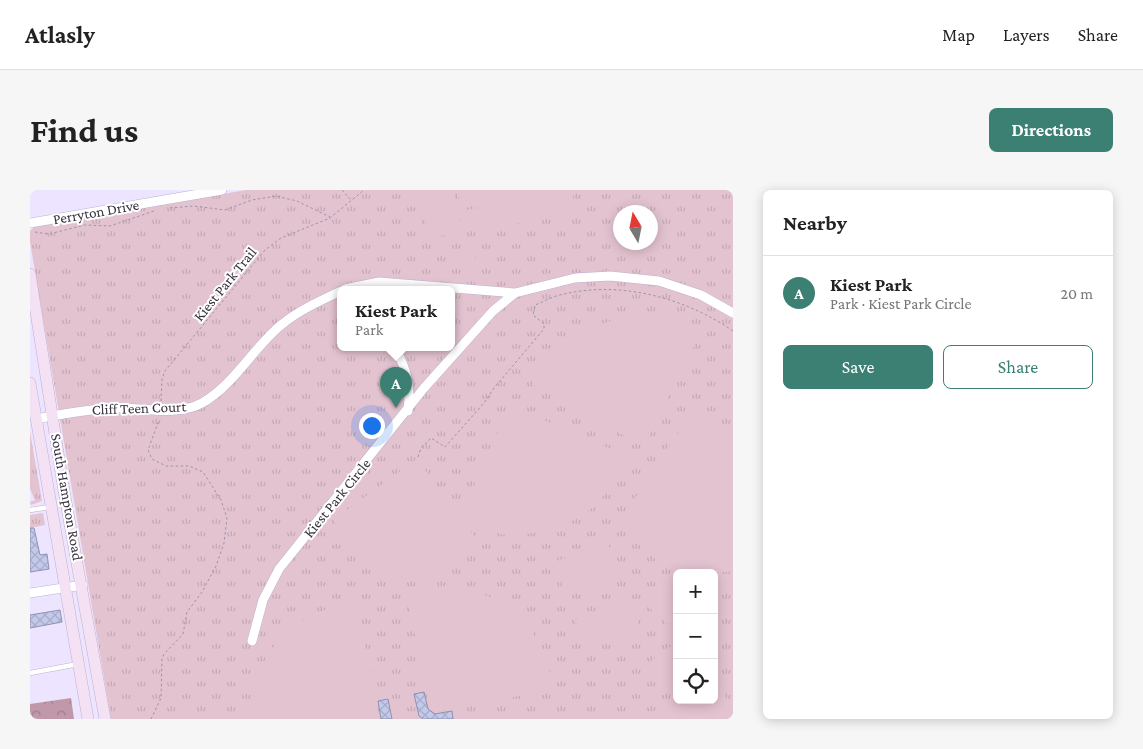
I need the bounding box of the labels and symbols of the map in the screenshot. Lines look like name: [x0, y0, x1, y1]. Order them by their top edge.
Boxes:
street label: Perryton Drive: [52, 196, 141, 228]
north arrow: [613, 205, 658, 250]
street label: Kiest Park Trail: [190, 244, 260, 324]
pin: A: [380, 367, 412, 408]
street label: Cliff Teen Court: [91, 398, 188, 418]
your location: [359, 413, 385, 439]
street label: South Hampton Road: [47, 432, 86, 562]
street label: Kiest Park Circle: [300, 455, 374, 541]

